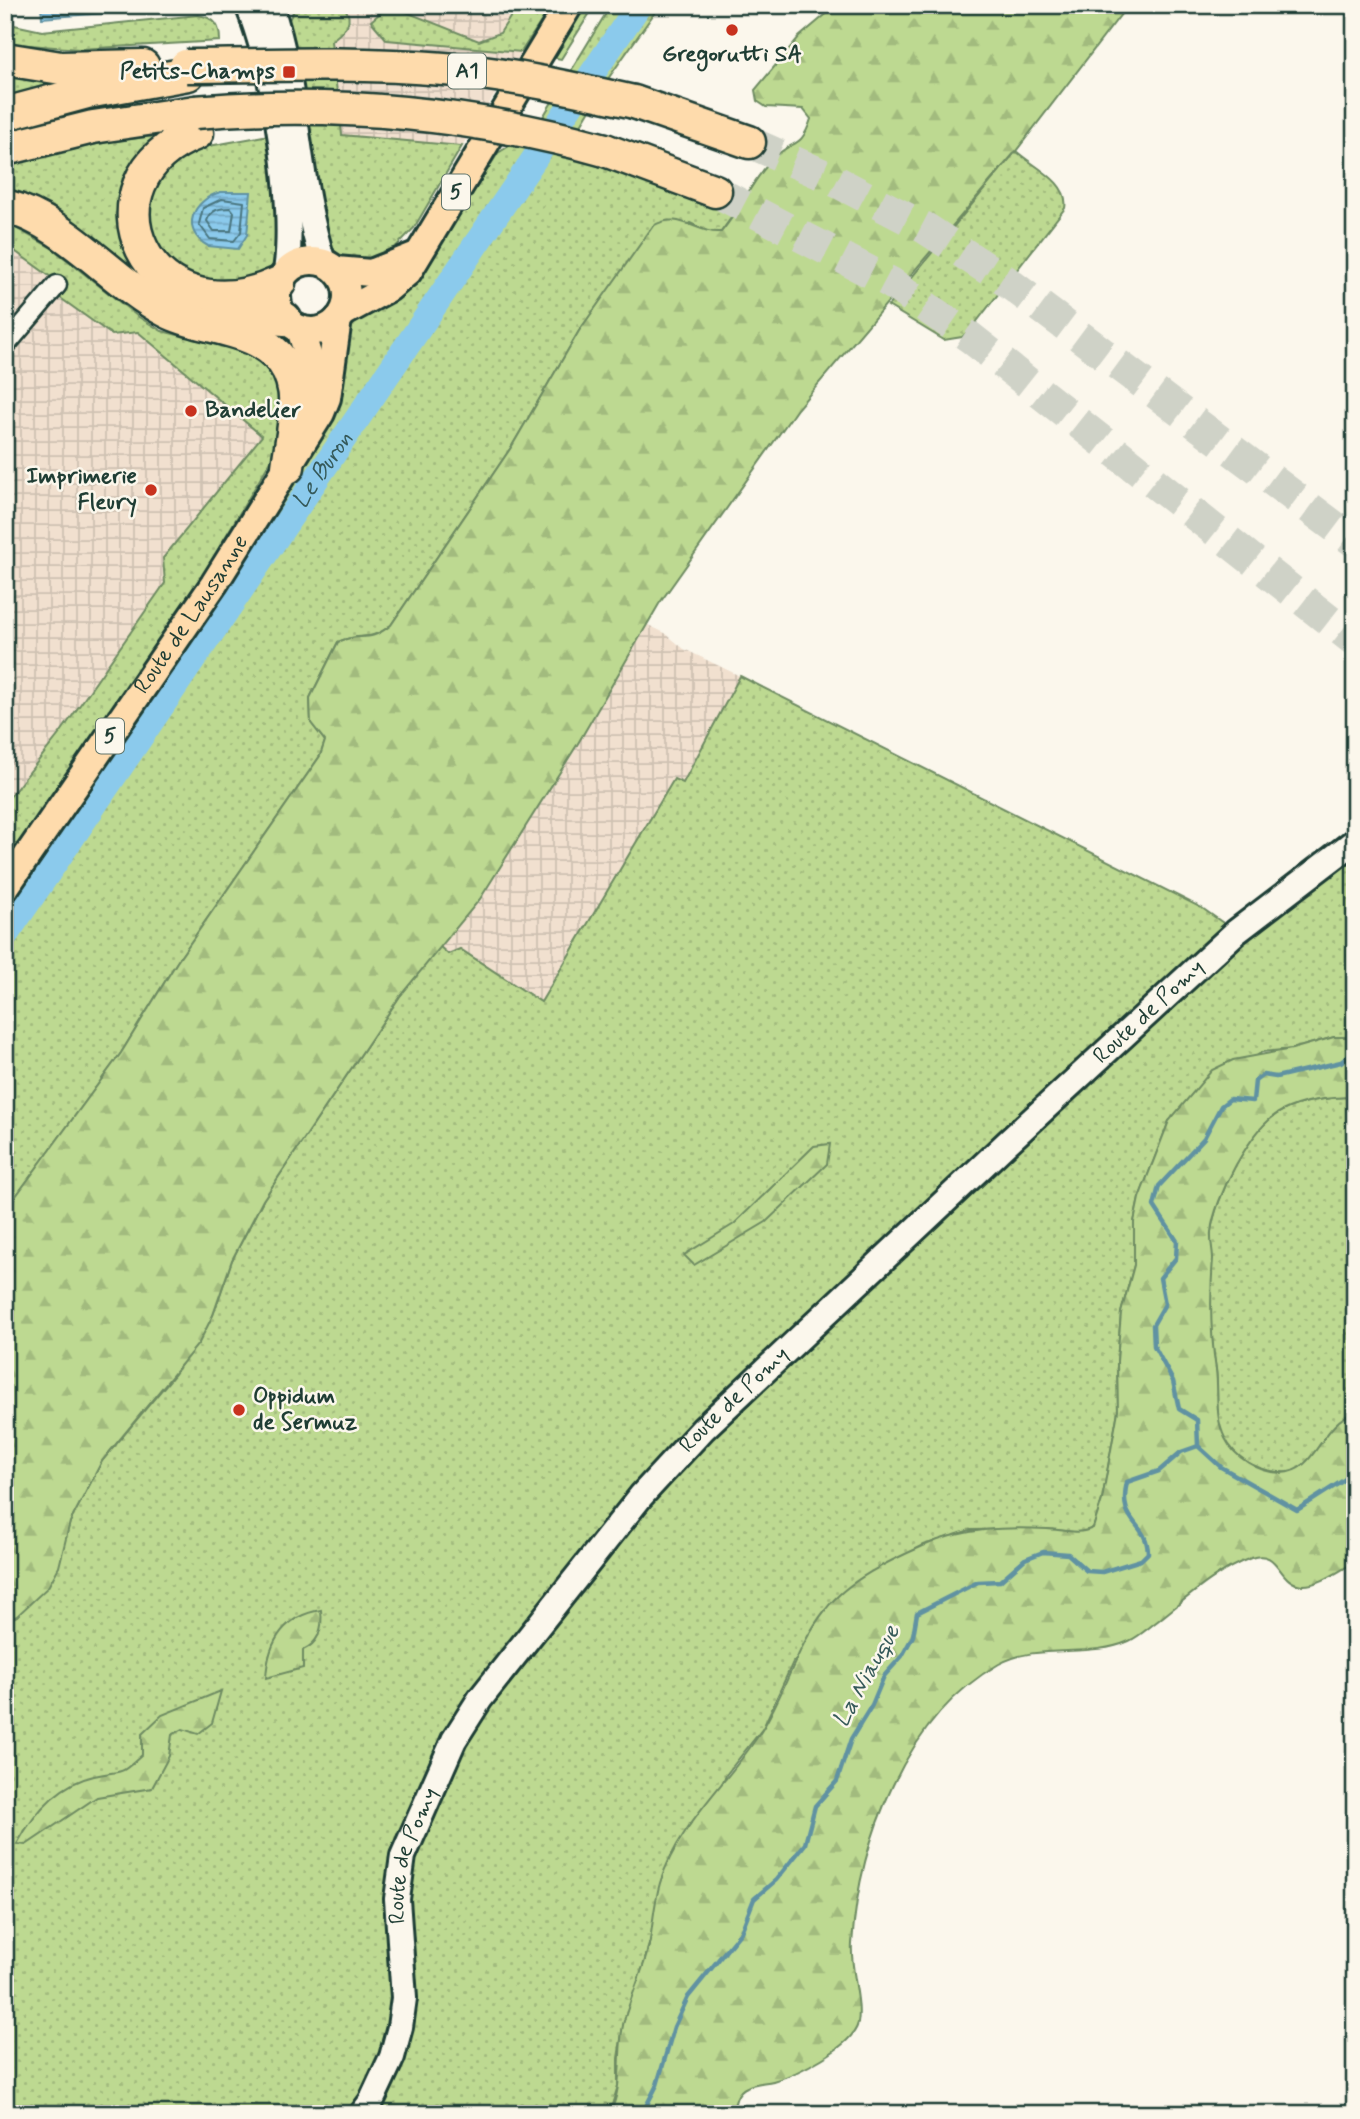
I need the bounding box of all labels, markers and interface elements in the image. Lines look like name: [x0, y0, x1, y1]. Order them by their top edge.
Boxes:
marker: Gregorutti SA: [724, 22, 740, 38]
place label: Gregorutti SA: [662, 40, 802, 72]
road number: A1: [448, 54, 486, 88]
place label: Petits-Champs: [120, 57, 276, 87]
marker: Petits-Champs: [281, 64, 297, 80]
road number: 5: [442, 174, 470, 210]
place label: Bandelier: [205, 396, 301, 426]
marker: Bandelier: [183, 403, 199, 419]
water label: Le Buron: [285, 425, 360, 515]
place label: Imprimerie Fleury: [26, 462, 137, 518]
marker: Imprimerie Fleury: [143, 482, 159, 498]
street label: Route de Lausanne: [128, 529, 256, 700]
road number: 5: [96, 718, 124, 754]
street label: Route de Pomy: [1087, 953, 1211, 1071]
street label: Route de Pomy: [673, 1340, 796, 1460]
place label: Oppidum de Sermuz: [253, 1382, 358, 1438]
marker: Oppidum de Sermuz: [231, 1402, 247, 1418]
water label: La Niauque: [826, 1618, 908, 1733]
street label: Route de Pomy: [382, 1783, 446, 1925]

